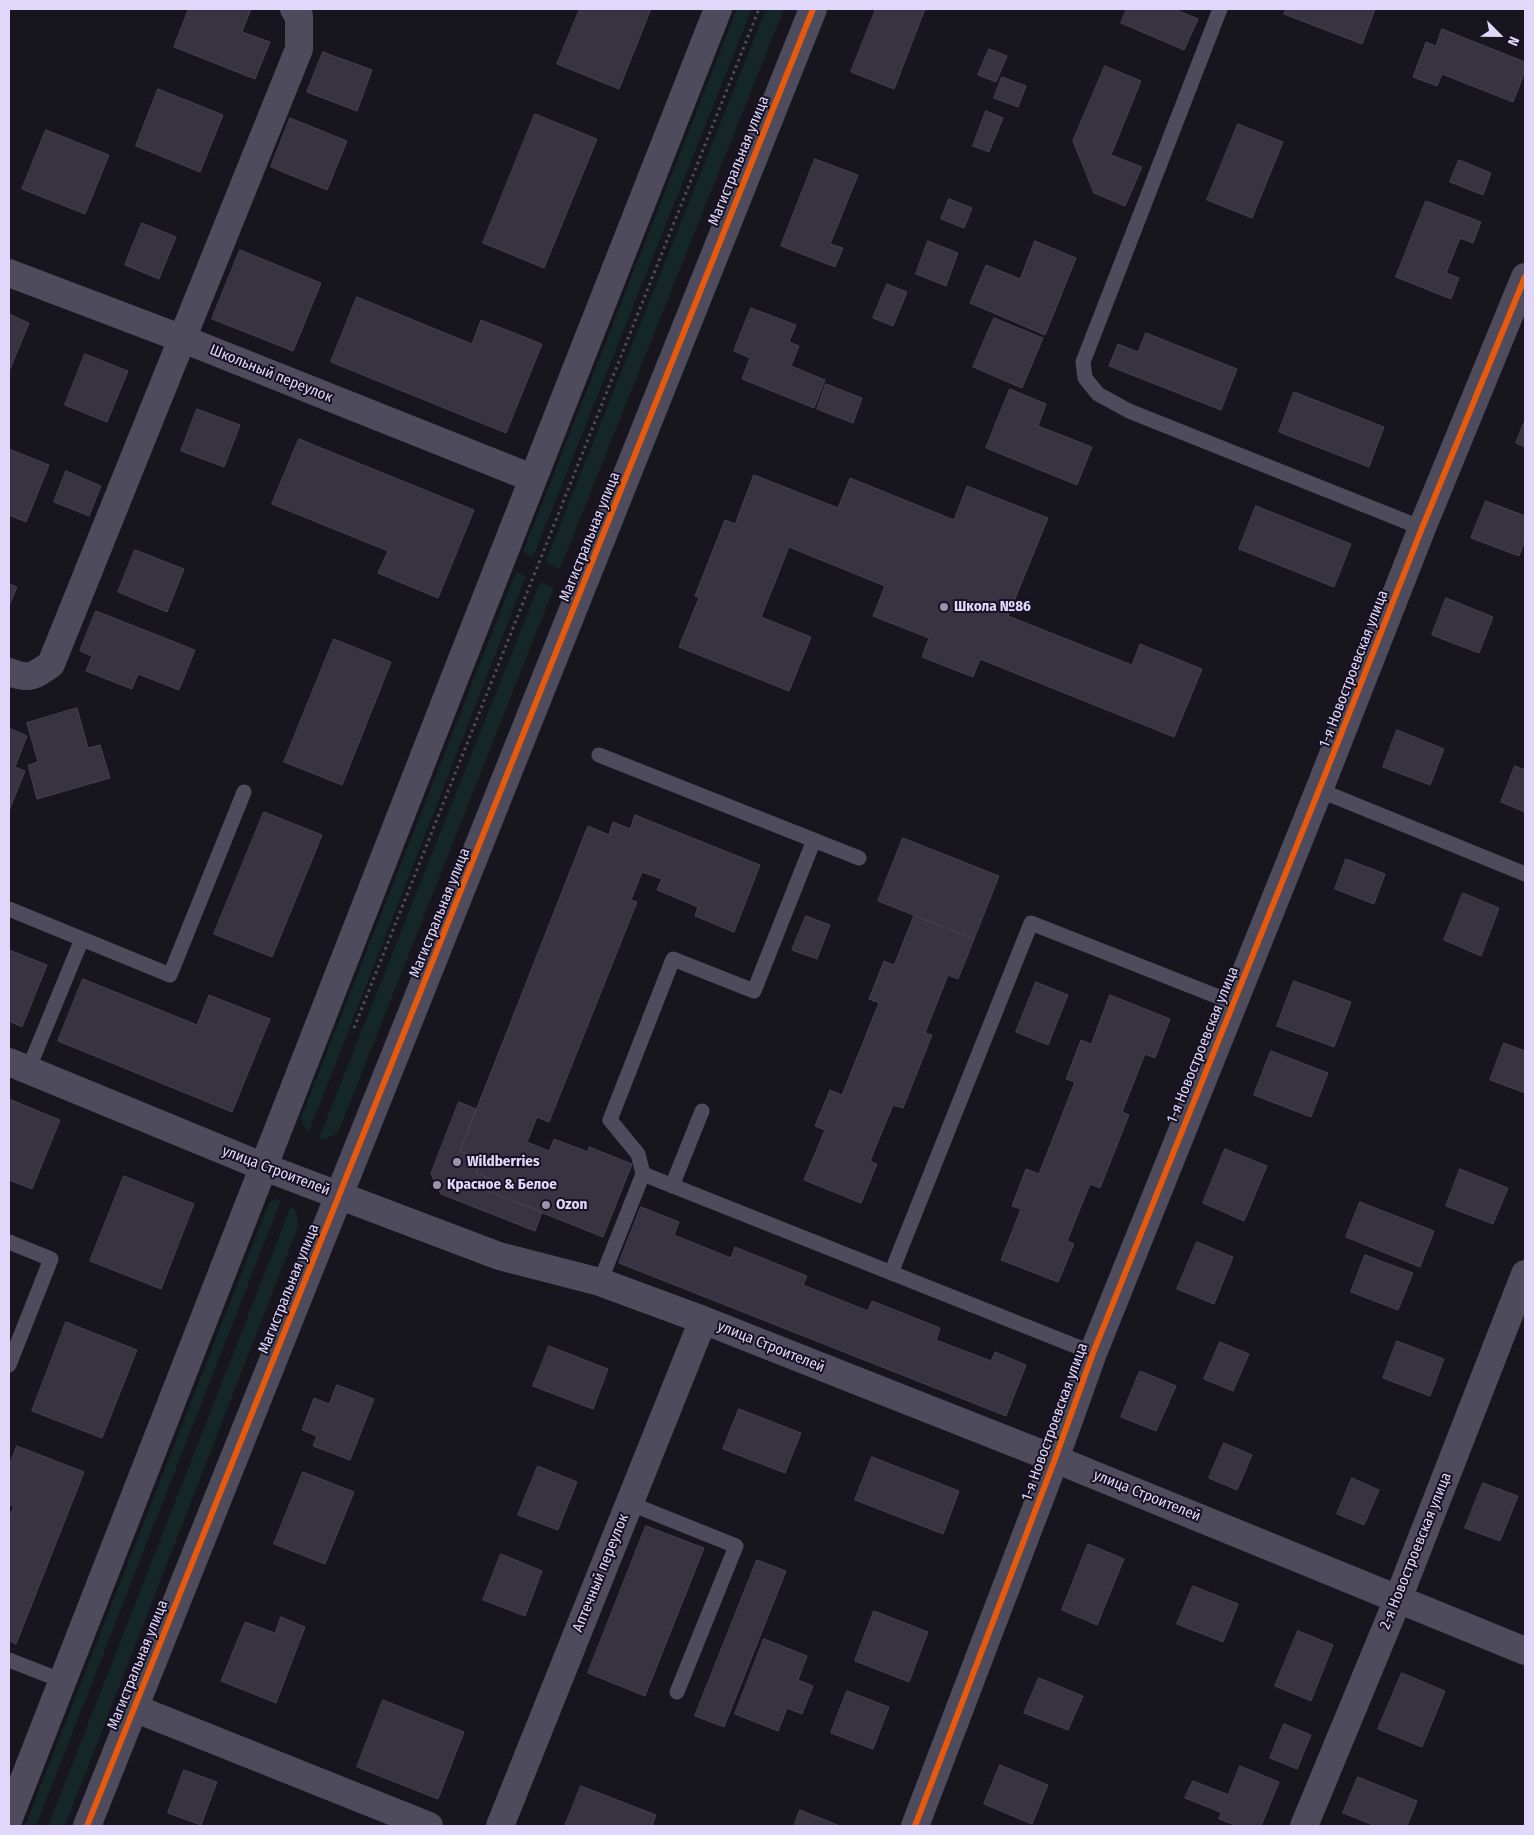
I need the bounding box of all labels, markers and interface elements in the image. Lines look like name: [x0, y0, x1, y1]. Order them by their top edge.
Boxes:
north arrow: [1474, 10, 1524, 60]
text: N: [1504, 34, 1523, 48]
street label: Магистральная улица: [705, 94, 773, 228]
street label: Школьный переулок: [207, 341, 335, 407]
street label: Магистральная улица: [556, 470, 624, 604]
street label: 1-я Новостроевская улица: [1316, 588, 1392, 750]
place label: Школа №86: [954, 598, 1031, 616]
marker: Школа №86: [938, 601, 950, 613]
street label: Магистральная улица: [406, 846, 474, 980]
street label: 1-я Новостроевская улица: [1163, 964, 1243, 1126]
street label: улица Строителей: [220, 1142, 332, 1200]
place label: Wildberries: [467, 1153, 539, 1171]
marker: Wildberries: [451, 1156, 463, 1168]
place label: Красное & Белое: [447, 1176, 557, 1194]
marker: Красное & Белое: [431, 1179, 443, 1191]
place label: Ozon: [556, 1196, 587, 1214]
marker: Ozon: [540, 1199, 552, 1211]
street label: Магистральная улица: [255, 1222, 323, 1356]
street label: улица Строителей: [715, 1317, 827, 1377]
street label: 1-я Новостроевская улица: [1018, 1341, 1092, 1503]
street label: улица Строителей: [1091, 1466, 1203, 1526]
street label: 2-я Новостроевская улица: [1376, 1470, 1456, 1632]
street label: Аптечный переулок: [569, 1511, 633, 1635]
street label: Магистральная улица: [104, 1598, 172, 1732]

